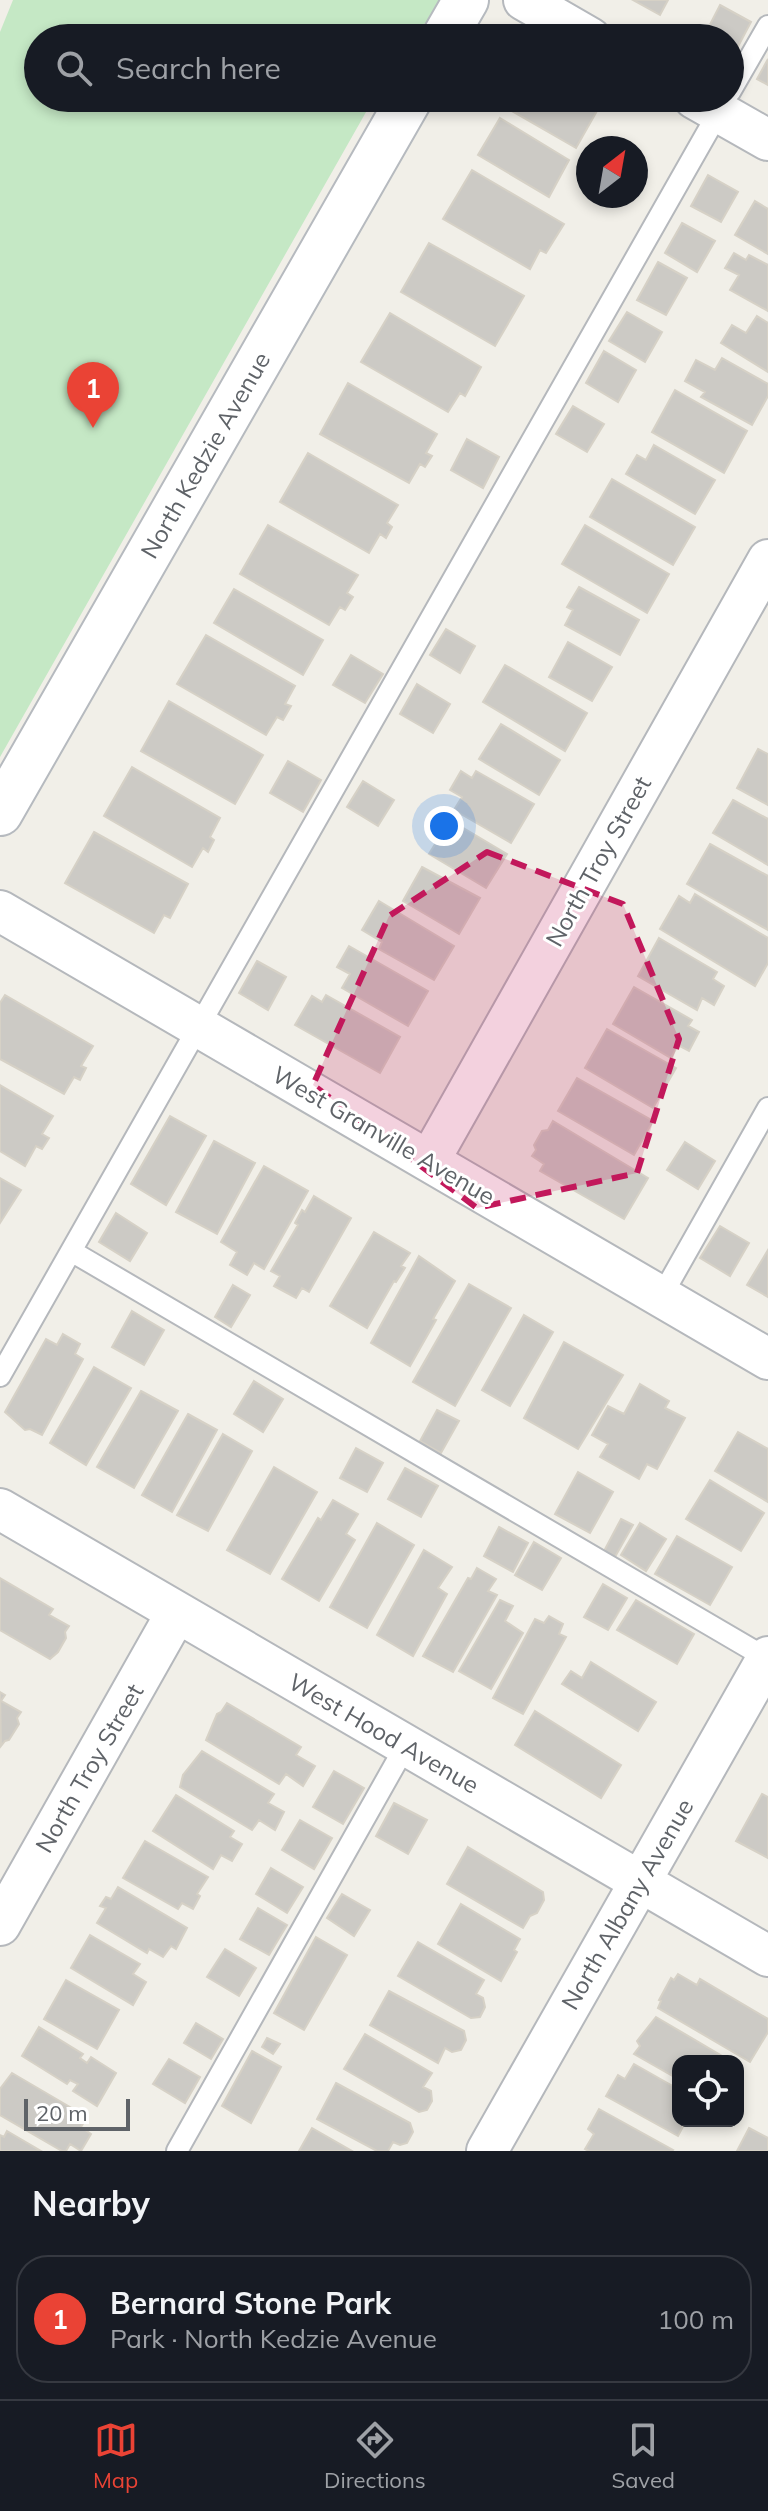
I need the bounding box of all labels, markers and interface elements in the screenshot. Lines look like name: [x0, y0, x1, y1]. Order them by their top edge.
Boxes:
search box: [24, 24, 744, 112]
icon: search: [52, 46, 96, 90]
text: Search here: [116, 49, 281, 87]
north arrow: [576, 136, 648, 208]
street label: North Kedzie Avenue: [134, 347, 276, 563]
pin: 1: [67, 362, 119, 428]
street label: North Troy Street: [539, 771, 657, 951]
your location: [424, 806, 464, 846]
street label: West Granville Avenue: [267, 1059, 501, 1211]
street label: West Hood Avenue: [283, 1666, 485, 1800]
street label: North Troy Street: [29, 1678, 149, 1858]
street label: North Albany Avenue: [554, 1793, 700, 2015]
map controls: [672, 2055, 744, 2127]
button: locate: [672, 2055, 744, 2127]
scale bar: [24, 2095, 130, 2131]
text: 20 m: [36, 2099, 87, 2127]
text: Nearby: [32, 2182, 150, 2225]
text: Bernard Stone Park: [110, 2284, 391, 2322]
text: 1: [52, 2303, 68, 2336]
text: 100 m: [658, 2303, 734, 2336]
text: Park · North Kedzie Avenue: [110, 2322, 437, 2355]
tab: Map: [93, 2418, 138, 2494]
tab: Directions: [324, 2418, 426, 2494]
tab: Saved: [612, 2418, 675, 2494]

